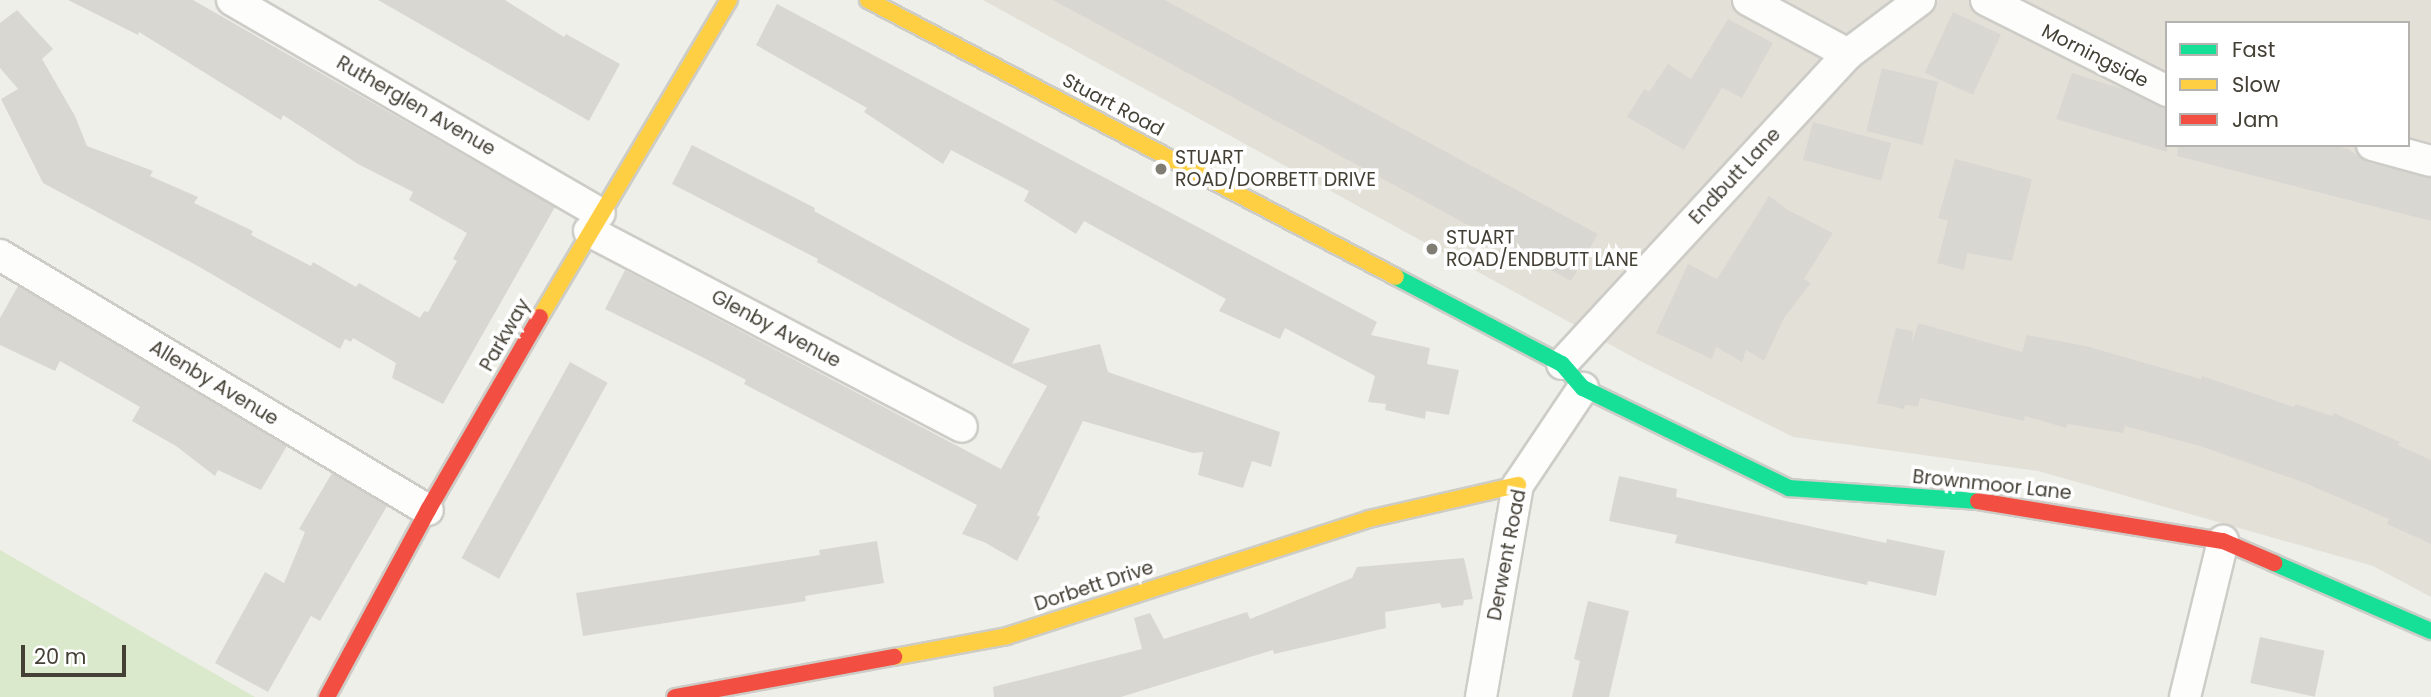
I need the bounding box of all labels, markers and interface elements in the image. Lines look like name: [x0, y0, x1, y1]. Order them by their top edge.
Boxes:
street label: Morningside: [2038, 19, 2152, 93]
legend: [2165, 21, 2410, 147]
text: Fast: [2232, 35, 2275, 64]
street label: Rutherglen Avenue: [333, 51, 499, 161]
street label: Stuart Road: [1058, 69, 1168, 141]
text: Slow: [2232, 70, 2280, 99]
text: Jam: [2232, 105, 2279, 134]
street label: Endbutt Lane: [1684, 123, 1786, 229]
place label: STUART ROAD/DORBETT DRIVE: [1175, 147, 1376, 191]
marker: STUART ROAD/DORBETT DRIVE: [1153, 161, 1169, 177]
place label: STUART ROAD/ENDBUTT LANE: [1446, 227, 1639, 271]
marker: STUART ROAD/ENDBUTT LANE: [1424, 241, 1440, 257]
street label: Glenby Avenue: [707, 285, 845, 373]
street label: Parkway: [475, 295, 535, 375]
street label: Allenby Avenue: [146, 336, 282, 430]
street label: Brownmoor Lane: [1911, 465, 2073, 505]
street label: Derwent Road: [1483, 487, 1531, 623]
street label: Dorbett Drive: [1032, 556, 1156, 616]
scale bar: [24, 630, 130, 674]
text: 20 m: [34, 642, 87, 671]

